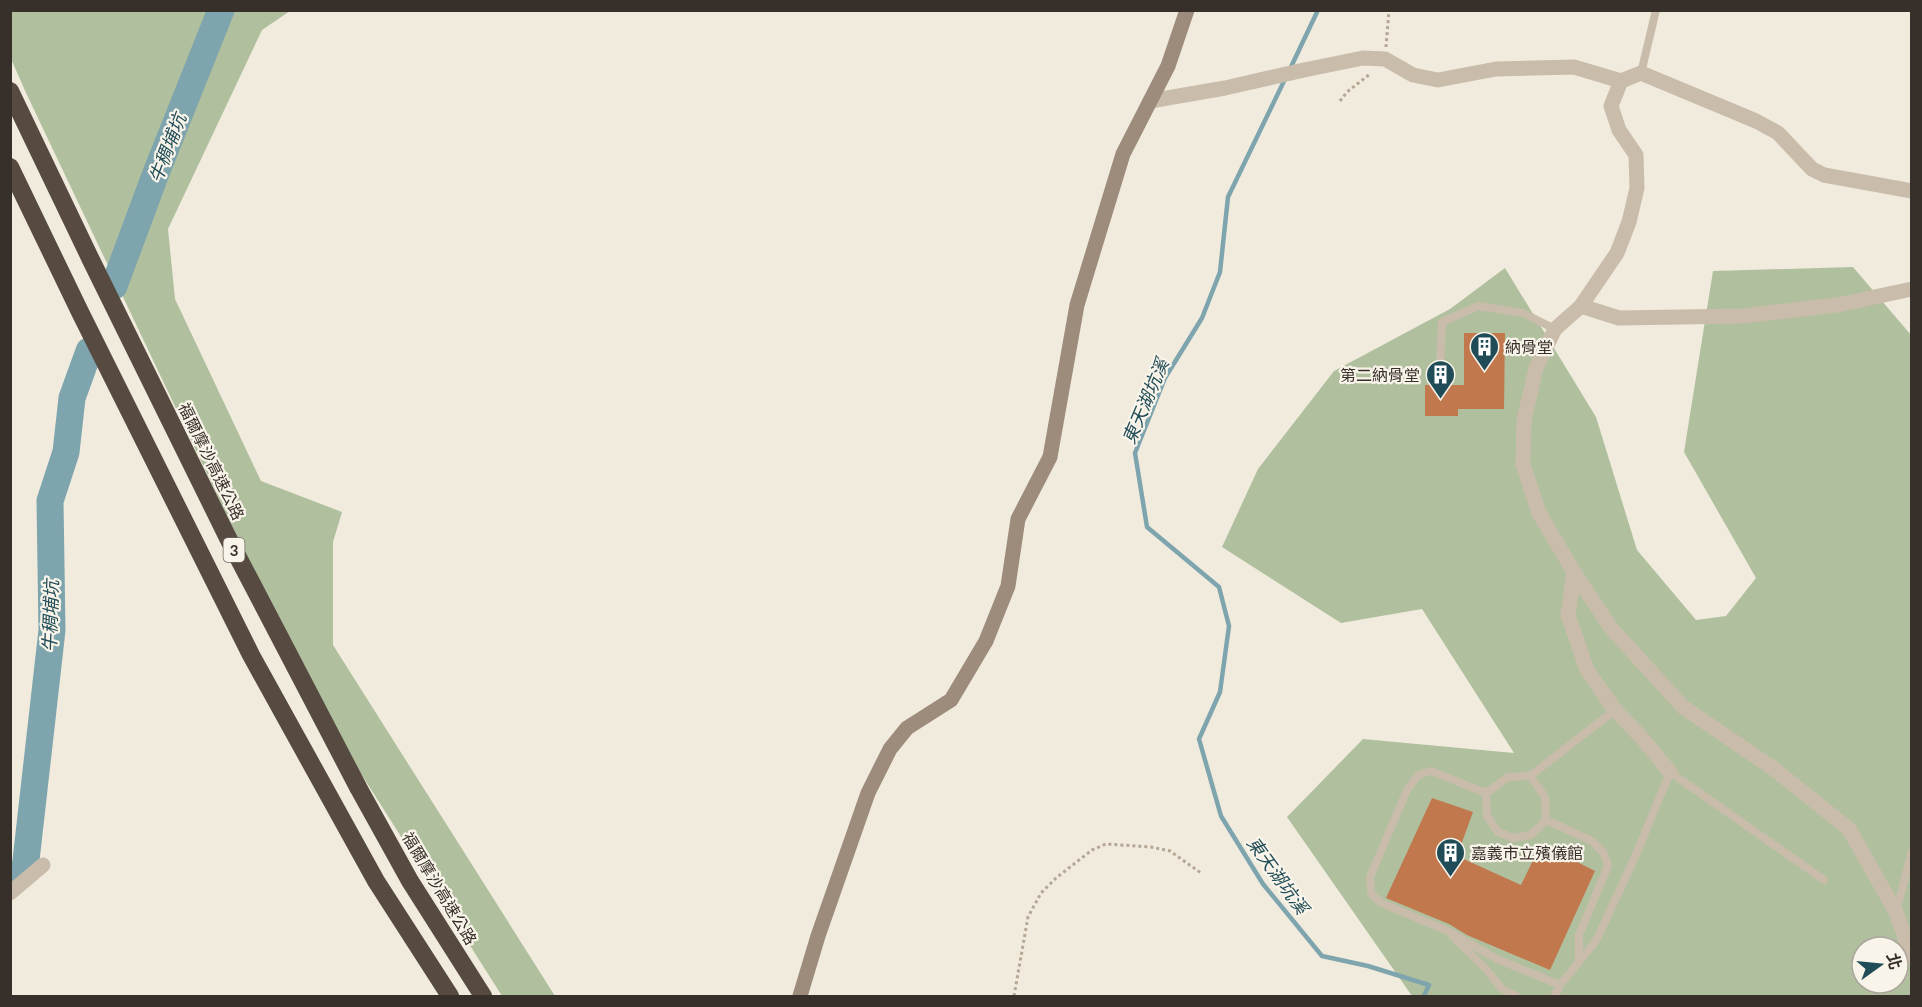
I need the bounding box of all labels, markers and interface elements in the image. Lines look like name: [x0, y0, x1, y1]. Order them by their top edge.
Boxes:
water label: 牛稠埔坑: [144, 108, 191, 186]
building icon: 納骨堂: [1468, 330, 1500, 372]
place label: 納骨堂: [1505, 337, 1553, 356]
water label: 東天湖坑溪: [1117, 353, 1174, 447]
building icon: 第二納骨堂: [1425, 358, 1457, 400]
place label: 第二納骨堂: [1340, 365, 1420, 384]
street label: 福爾摩沙高速公路: [175, 399, 249, 523]
road number: 3: [224, 538, 244, 562]
water label: 牛稠埔坑: [38, 577, 62, 652]
street label: 福爾摩沙高速公路: [399, 828, 481, 948]
water label: 東天湖坑溪: [1243, 832, 1315, 920]
building icon: 嘉義市立殯儀館: [1434, 836, 1466, 878]
place label: 嘉義市立殯儀館: [1471, 843, 1583, 862]
north arrow: [1850, 935, 1910, 995]
text: 北: [1884, 951, 1906, 971]

